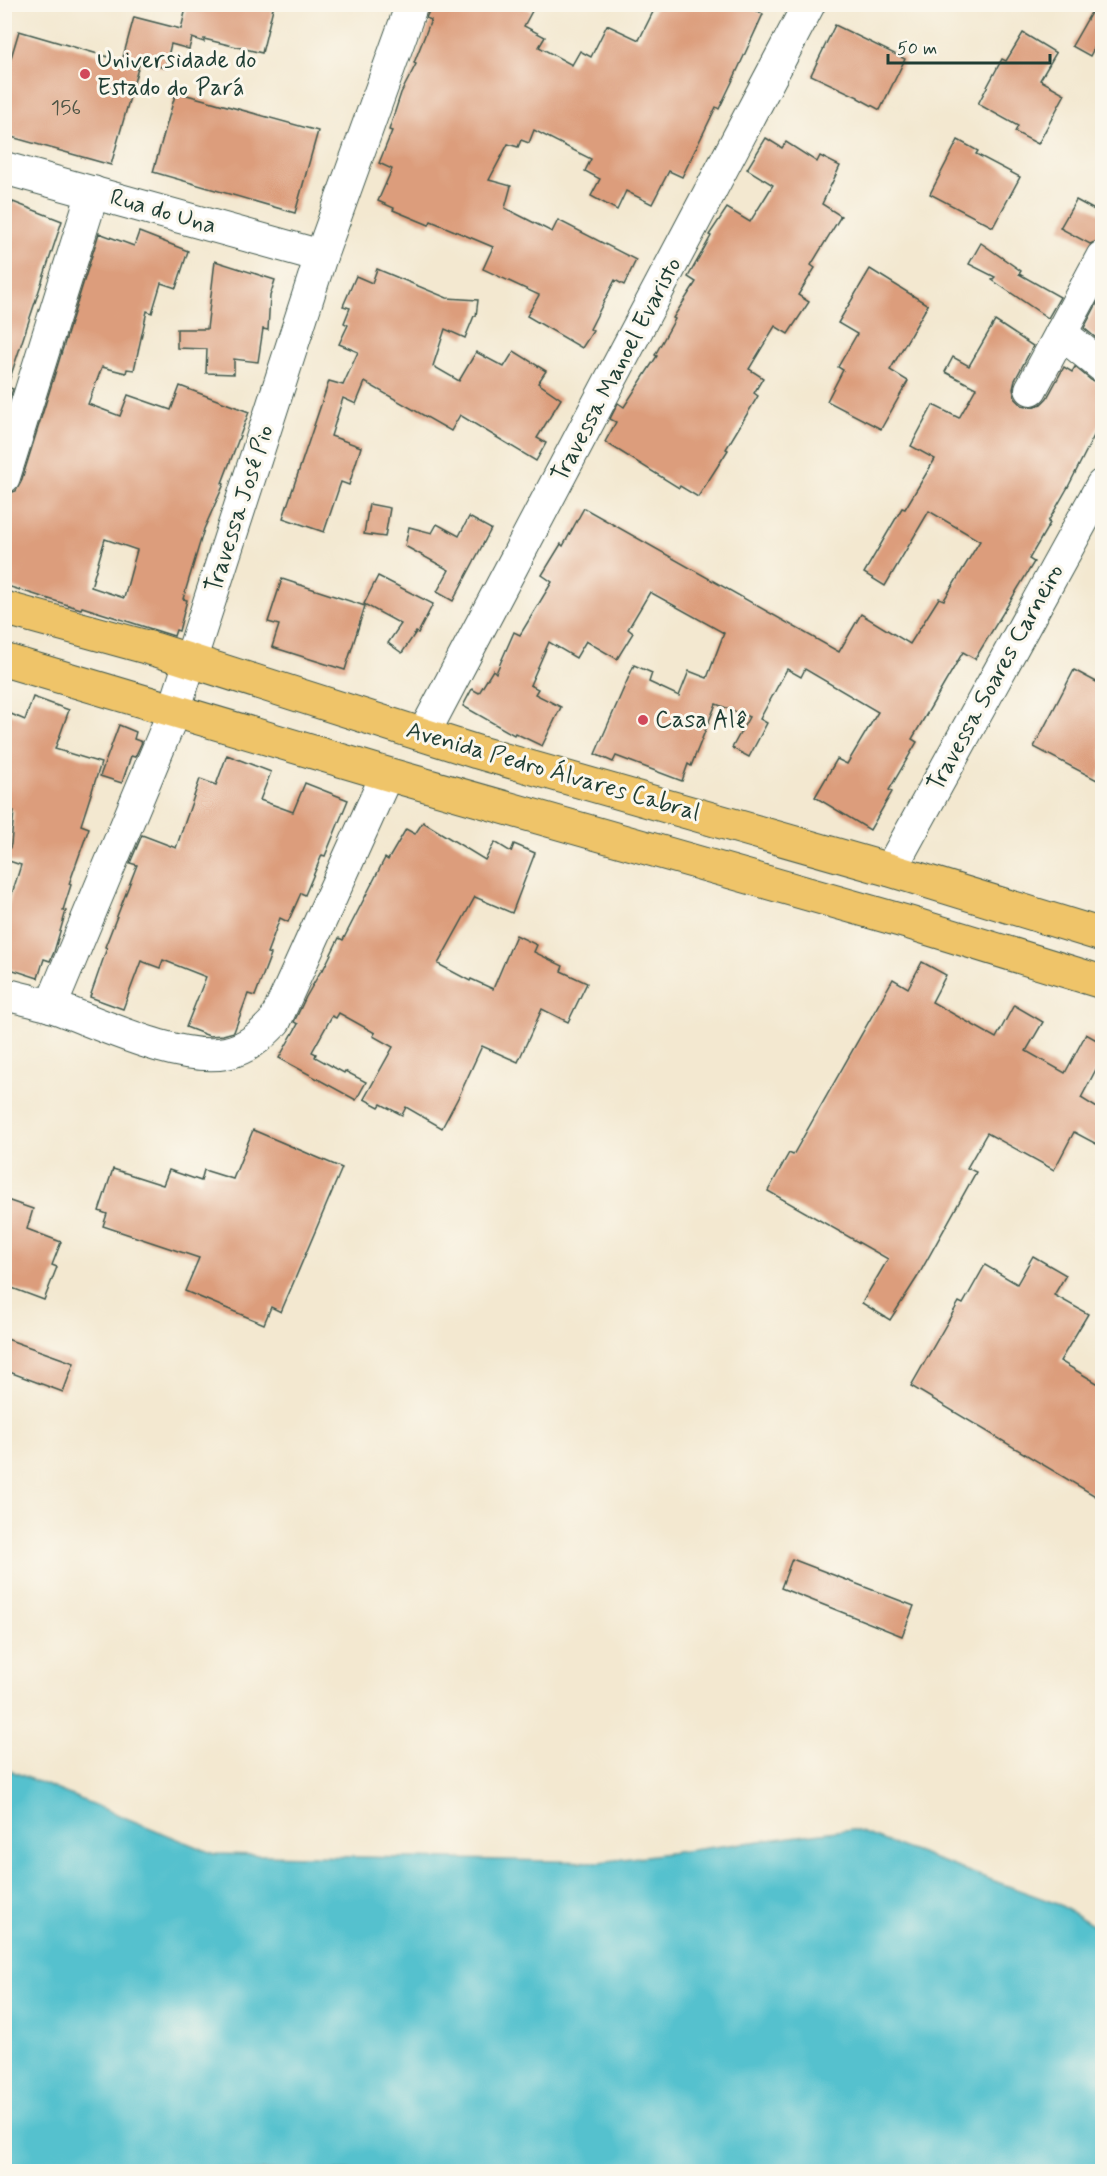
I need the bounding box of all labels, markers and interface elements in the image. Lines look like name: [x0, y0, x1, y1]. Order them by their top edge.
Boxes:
scale bar: [888, 27, 1050, 65]
text: 50 m: [897, 37, 937, 61]
place label: Universidade do Estado do Pará: [97, 45, 257, 104]
marker: Universidade do Estado do Pará: [78, 67, 92, 81]
house number: 156: [51, 94, 81, 122]
street label: Rua do Una: [106, 182, 220, 242]
street label: Travessa Manoel Evaristo: [545, 252, 689, 488]
street label: Travessa José Pio: [198, 421, 282, 597]
street label: Travessa Soares Carneiro: [921, 559, 1071, 797]
place label: Casa Alê: [655, 705, 747, 736]
marker: Casa Alê: [636, 713, 650, 727]
street label: Avenida Pedro Álvares Cabral: [402, 714, 704, 829]

